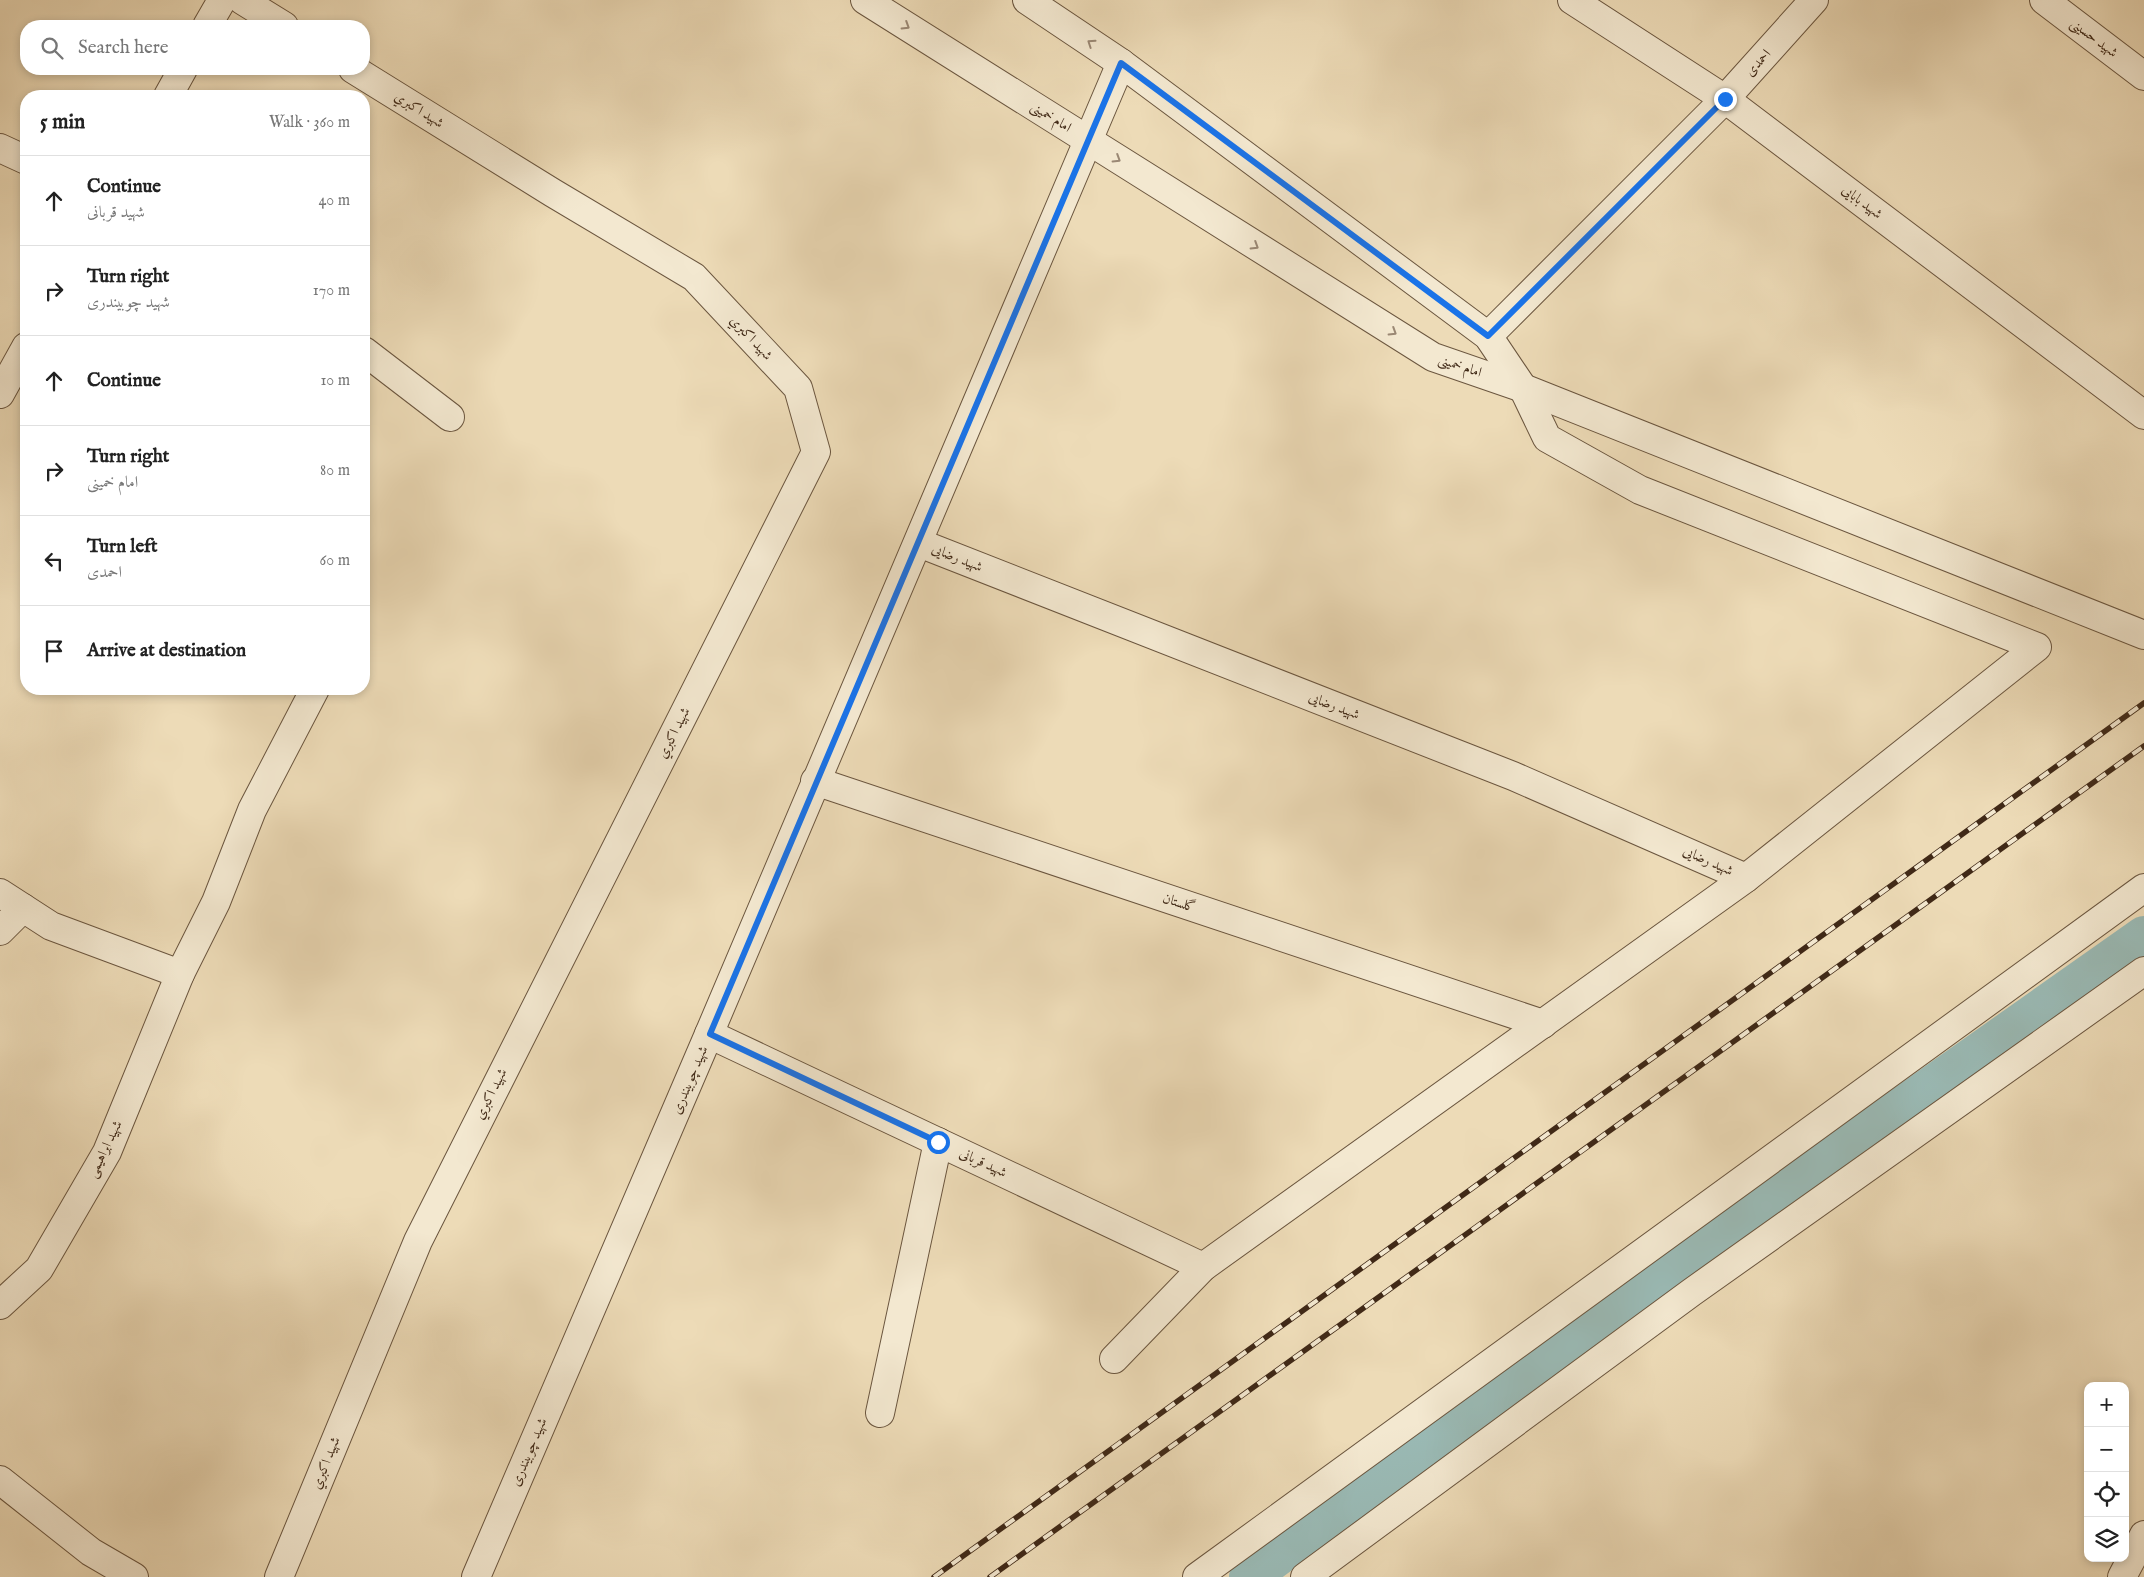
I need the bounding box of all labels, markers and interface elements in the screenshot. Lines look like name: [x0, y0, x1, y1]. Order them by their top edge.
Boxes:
street label: شهید حسینی: [2067, 14, 2122, 62]
search box: [20, 20, 370, 75]
one-way arrow: [900, 20, 909, 29]
icon: search: [38, 34, 66, 62]
text: Search here: [78, 36, 169, 60]
one-way arrow: [1087, 39, 1096, 49]
street label: احمدی: [1741, 46, 1775, 80]
street label: شهيد اکبري: [390, 88, 447, 134]
route end: [1714, 88, 1737, 111]
street label: امام خمینی: [1026, 97, 1075, 139]
text: 5 min: [40, 109, 85, 136]
text: Walk · 360 m: [269, 113, 350, 133]
one-way arrow: [1112, 153, 1121, 163]
text: Continue: [87, 175, 161, 199]
street label: شهید بابایی: [1838, 181, 1886, 223]
icon: ahead: [40, 187, 68, 215]
text: 40 m: [318, 191, 350, 211]
text: شهید قربانی: [87, 203, 145, 223]
one-way arrow: [1250, 239, 1259, 249]
text: Turn right: [87, 265, 169, 289]
icon: right: [40, 277, 68, 305]
text: 170 m: [313, 281, 350, 301]
text: شهید چوبیندری: [87, 293, 170, 313]
street label: شهيد اکبري: [724, 312, 776, 366]
one-way arrow: [1387, 326, 1396, 335]
street label: امام خمینی: [1435, 350, 1484, 385]
icon: ahead: [40, 367, 68, 395]
text: Continue: [87, 369, 161, 393]
text: 10 m: [320, 371, 350, 391]
text: Turn right: [87, 445, 169, 469]
icon: right: [40, 457, 68, 485]
text: 80 m: [320, 461, 350, 481]
text: امام خمینی: [87, 473, 138, 493]
text: Turn left: [87, 535, 158, 559]
street label: شهید رضایی: [929, 540, 985, 576]
icon: left: [40, 547, 68, 575]
text: 60 m: [320, 551, 350, 571]
text: احمدی: [87, 563, 122, 583]
icon: arrive: [40, 637, 68, 665]
text: Arrive at destination: [87, 639, 246, 663]
street label: شهید رضایی: [1306, 688, 1362, 724]
street label: شهيد اکبري: [654, 704, 696, 762]
street label: شهید رضایی: [1680, 842, 1736, 880]
street label: گلستان: [1160, 889, 1198, 917]
street label: شهید چوبیندری: [668, 1043, 713, 1117]
street label: شهيد اکبري: [471, 1065, 513, 1123]
street label: شهید ابراهیمی: [83, 1117, 127, 1181]
route start: [927, 1131, 950, 1154]
street label: شهید قربانی: [956, 1144, 1010, 1182]
map controls: [2084, 1382, 2129, 1562]
button: +: [2084, 1382, 2129, 1427]
street label: شهید چوبیندری: [507, 1415, 552, 1489]
button: −: [2084, 1427, 2129, 1472]
street label: شهيد اکبري: [307, 1434, 347, 1493]
button: locate: [2084, 1472, 2129, 1517]
button: layers: [2084, 1517, 2129, 1562]

